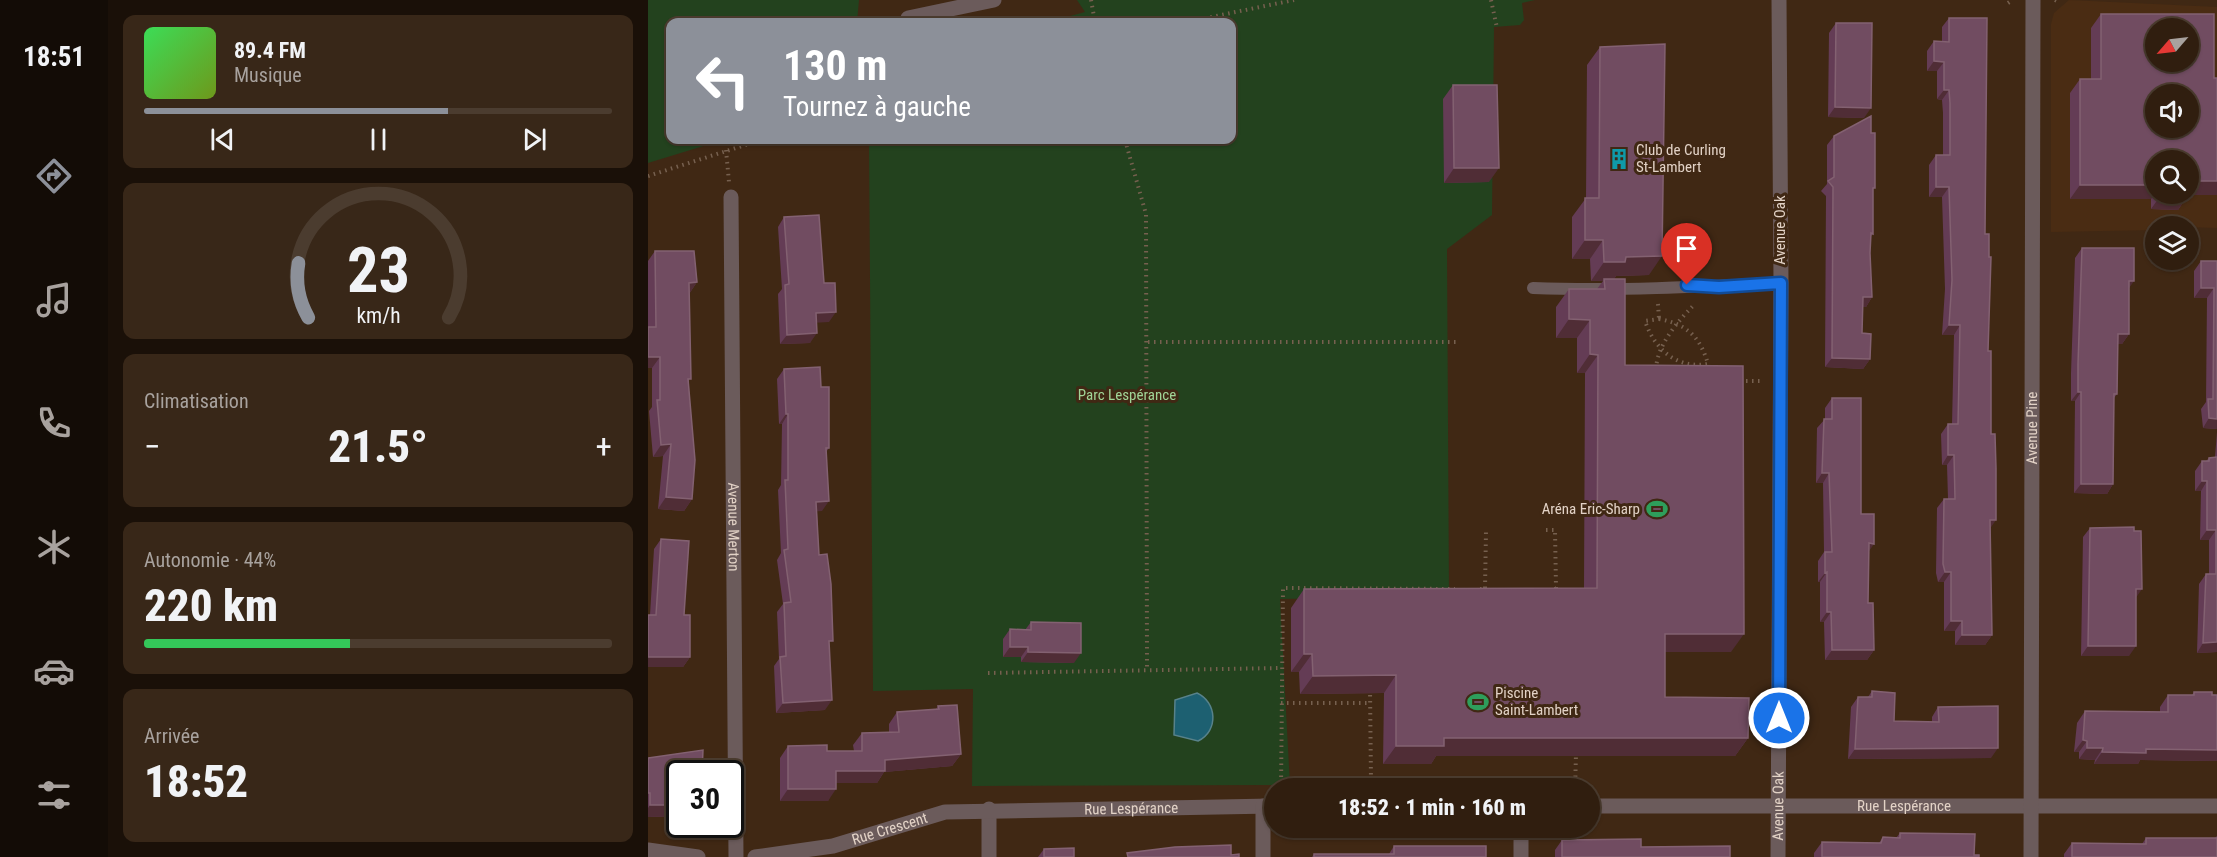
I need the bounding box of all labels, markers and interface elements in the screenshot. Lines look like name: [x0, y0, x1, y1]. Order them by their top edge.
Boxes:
north arrow: [2145, 18, 2199, 72]
map controls: [2145, 18, 2199, 270]
text: 89.4 FM: [234, 38, 306, 63]
text: 18:51: [23, 41, 85, 73]
text: 130 m: [783, 41, 888, 90]
icon: left: [684, 42, 762, 120]
text: Musique: [234, 63, 302, 87]
button: sound: [2145, 84, 2199, 138]
text: Tournez à gauche: [783, 91, 971, 123]
icon: previous: [206, 123, 239, 156]
icon: pause: [362, 123, 395, 156]
icon: next: [518, 123, 551, 156]
place label: Club de Curling St-Lambert: [1636, 141, 1726, 176]
building icon: Club de Curling St-Lambert: [1607, 147, 1631, 171]
button: search: [2145, 150, 2199, 204]
icon: directions: [33, 155, 75, 197]
street label: Avenue Oak: [1771, 195, 1789, 265]
button: layers: [2145, 216, 2199, 270]
pin: [1661, 223, 1712, 285]
icon: arrive: [1670, 232, 1703, 265]
text: 23: [346, 234, 410, 307]
icon: music: [33, 279, 75, 321]
text: km/h: [356, 303, 400, 328]
park label: Parc Lespérance: [1078, 386, 1176, 404]
text: Climatisation: [144, 389, 249, 413]
street label: Avenue Pine: [2023, 392, 2041, 464]
icon: phone: [33, 402, 75, 444]
text: 21.5°: [328, 420, 428, 473]
text: −: [144, 427, 161, 466]
text: +: [596, 427, 612, 466]
street label: Avenue Merton: [724, 482, 743, 572]
sports icon: Aréna Eric-Sharp: [1645, 497, 1669, 521]
place label: Aréna Eric-Sharp: [1542, 500, 1640, 518]
icon: climate: [33, 526, 75, 568]
text: Autonomie · 44%: [144, 548, 276, 572]
text: 220 km: [144, 579, 278, 632]
icon: car: [33, 650, 75, 692]
place label: Piscine Saint-Lambert: [1495, 684, 1578, 719]
position arrow: [1747, 686, 1811, 750]
sports icon: Piscine Saint-Lambert: [1466, 690, 1490, 714]
text: Arrivée: [144, 724, 200, 748]
text: 18:52: [144, 755, 248, 808]
speed limit sign: 30: [666, 760, 744, 838]
street label: Avenue Oak: [1769, 771, 1787, 841]
icon: filters: [33, 774, 75, 816]
text: 18:52 · 1 min · 160 m: [1338, 795, 1526, 820]
street label: Rue Lespérance: [1857, 797, 1951, 815]
street label: Rue Lespérance: [1084, 799, 1178, 818]
street label: Rue Crescent: [850, 809, 930, 849]

